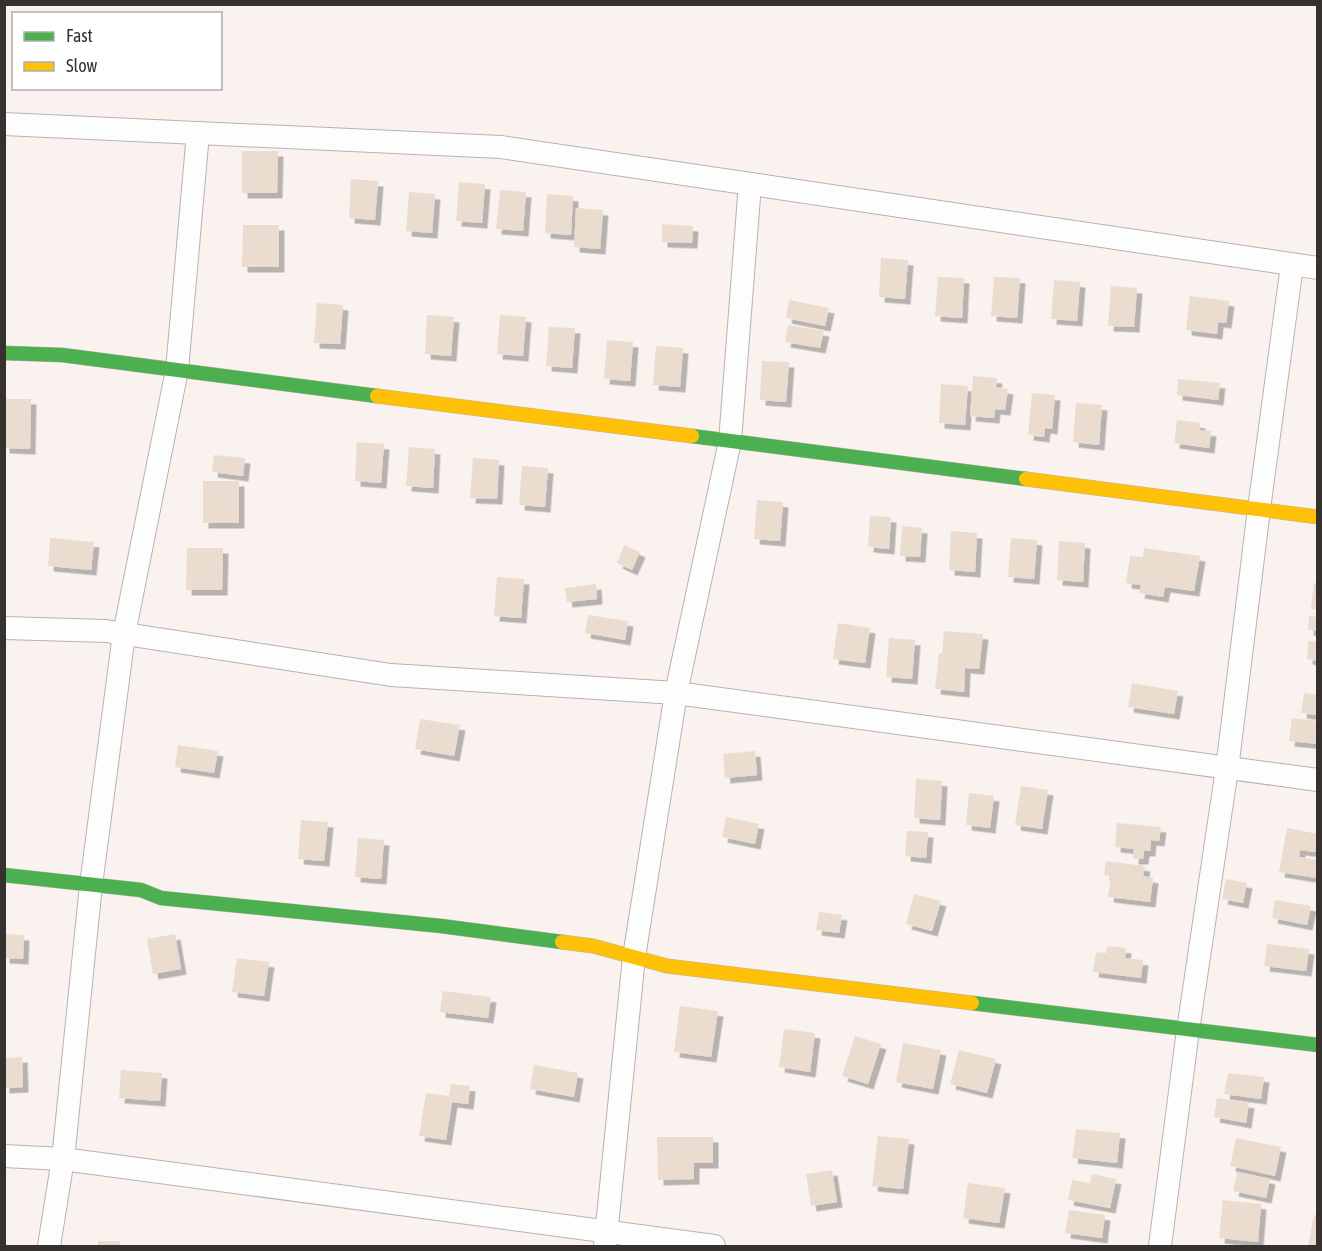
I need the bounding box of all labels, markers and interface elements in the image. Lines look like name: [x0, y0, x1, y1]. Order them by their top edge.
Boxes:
legend: [12, 12, 222, 90]
text: Fast: [66, 25, 93, 46]
text: Slow: [66, 55, 97, 76]

